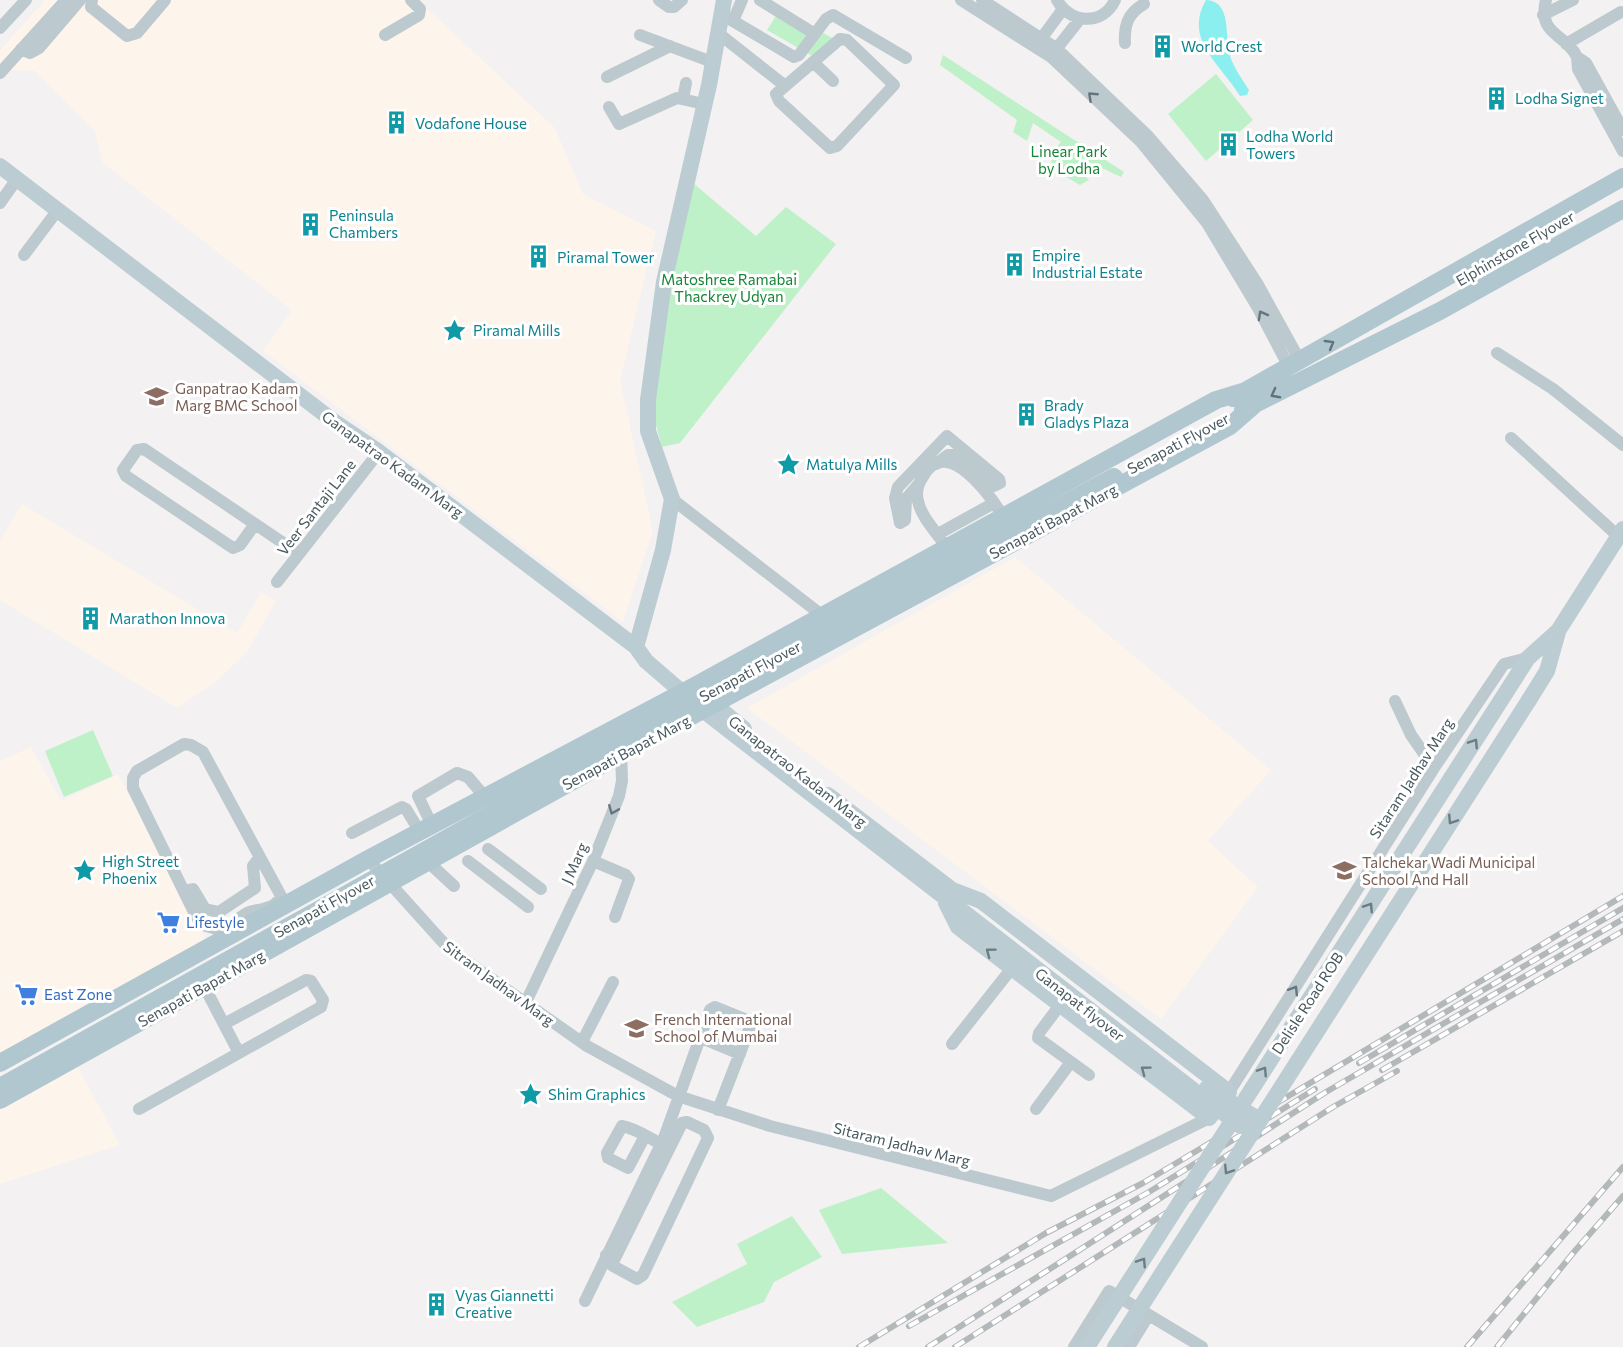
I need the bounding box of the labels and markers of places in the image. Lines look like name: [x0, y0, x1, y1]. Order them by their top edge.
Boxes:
building icon: World Crest: [1150, 33, 1176, 59]
place label: World Crest: [1181, 37, 1262, 55]
building icon: Lodha Signet: [1484, 85, 1510, 111]
place label: Lodha Signet: [1515, 89, 1604, 107]
building icon: Vodafone House: [384, 110, 410, 136]
place label: Vodafone House: [415, 114, 527, 132]
place label: Lodha World Towers: [1246, 127, 1333, 162]
building icon: Lodha World Towers: [1215, 132, 1241, 158]
place label: Peninsula Chambers: [329, 206, 398, 241]
building icon: Peninsula Chambers: [298, 211, 324, 237]
building icon: Piramal Tower: [526, 244, 552, 270]
place label: Empire Industrial Estate: [1032, 246, 1143, 281]
place label: Piramal Tower: [557, 248, 654, 266]
building icon: Empire Industrial Estate: [1001, 251, 1027, 277]
place icon: Piramal Mills: [442, 317, 468, 343]
place label: Piramal Mills: [473, 321, 560, 339]
place label: Ganpatrao Kadam Marg BMC School: [175, 379, 298, 414]
school or university icon: Ganpatrao Kadam Marg BMC School: [144, 384, 170, 410]
place label: Brady Gladys Plaza: [1044, 396, 1129, 431]
building icon: Brady Gladys Plaza: [1013, 401, 1039, 427]
place icon: Matulya Mills: [775, 451, 801, 477]
place label: Matulya Mills: [806, 455, 898, 473]
building icon: Marathon Innova: [78, 605, 104, 631]
place label: Marathon Innova: [109, 609, 225, 627]
place label: High Street Phoenix: [102, 852, 179, 887]
place label: Talchekar Wadi Municipal School And Hall: [1362, 853, 1535, 888]
place icon: High Street Phoenix: [71, 857, 97, 883]
school or university icon: Talchekar Wadi Municipal School And Hall: [1331, 858, 1357, 884]
supermarket icon: Lifestyle: [155, 909, 181, 935]
place label: Lifestyle: [186, 913, 244, 931]
supermarket icon: East Zone: [13, 981, 39, 1007]
place label: East Zone: [44, 985, 112, 1003]
place label: French International School of Mumbai: [654, 1010, 792, 1045]
school or university icon: French International School of Mumbai: [623, 1015, 649, 1041]
place icon: Shim Graphics: [517, 1081, 543, 1107]
place label: Shim Graphics: [548, 1085, 646, 1103]
place label: Vyas Giannetti Creative: [455, 1286, 554, 1321]
building icon: Vyas Giannetti Creative: [424, 1291, 450, 1317]

